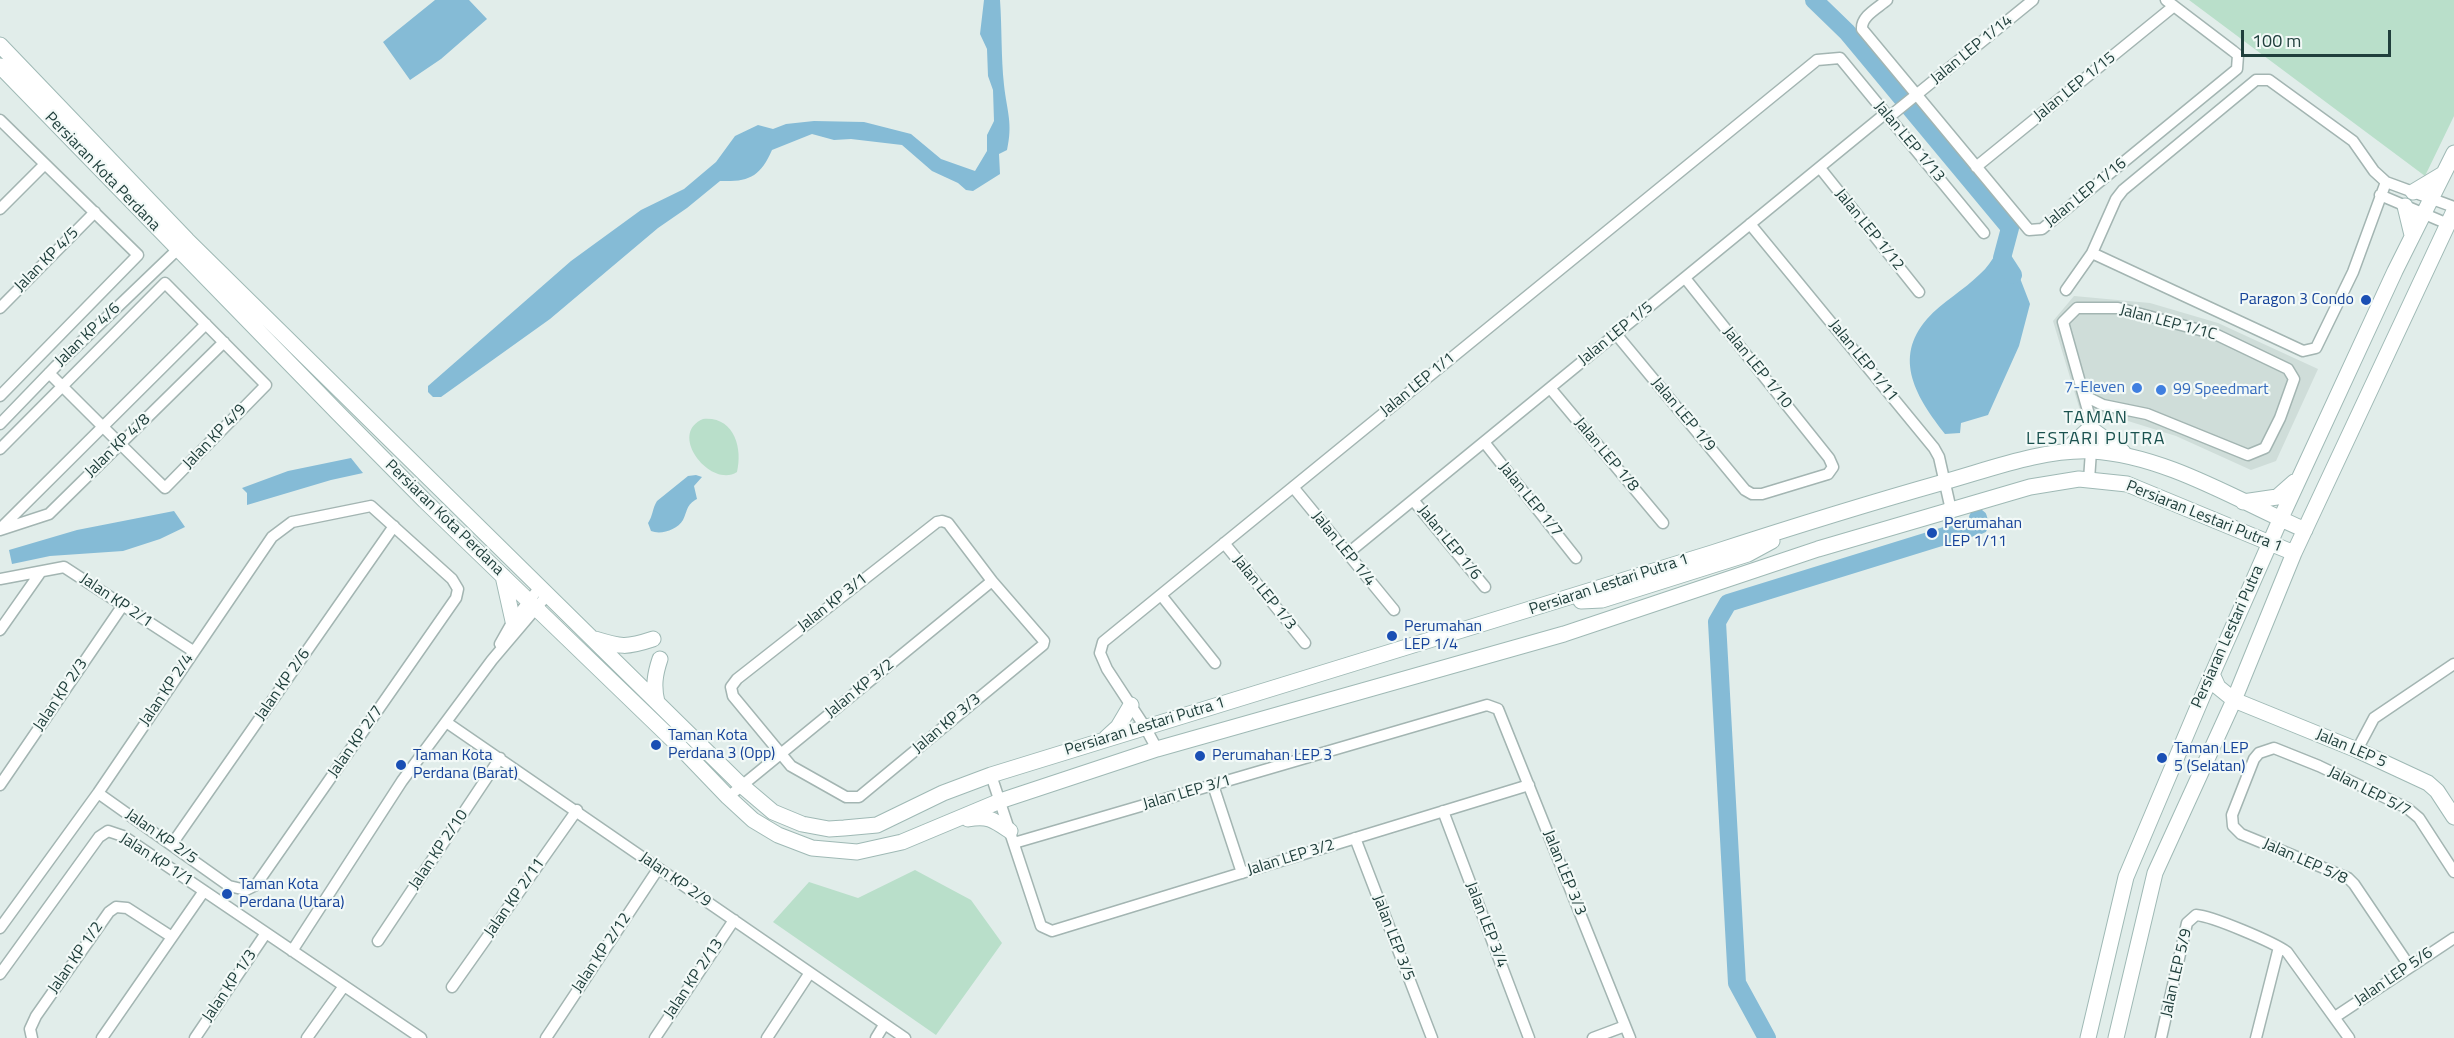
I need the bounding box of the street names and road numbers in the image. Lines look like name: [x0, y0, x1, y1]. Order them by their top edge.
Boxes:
street label: Jalan LEP 1/14: [1927, 11, 2017, 89]
street label: Jalan LEP 1/15: [2030, 48, 2120, 126]
street label: Jalan LEP 1/13: [1870, 98, 1948, 186]
street label: Persiaran Kota Perdana: [40, 109, 164, 235]
street label: Jalan LEP 1/16: [2041, 154, 2131, 232]
street label: Jalan LEP 1/12: [1830, 185, 1908, 275]
street label: Jalan KP 4/5: [11, 224, 83, 296]
street label: Jalan LEP 1/5: [1575, 298, 1657, 370]
street label: Jalan KP 4/6: [51, 299, 125, 371]
street label: Jalan LEP 1/1C: [2118, 301, 2218, 345]
street label: Jalan LEP 1/11: [1824, 316, 1902, 406]
street label: Jalan LEP 1/10: [1718, 323, 1796, 413]
street label: Jalan LEP 1/1: [1377, 349, 1459, 421]
street label: Jalan LEP 1/9: [1647, 374, 1719, 456]
street label: Jalan KP 4/9: [179, 400, 251, 474]
street label: Jalan KP 4/8: [81, 410, 155, 482]
street label: Jalan LEP 1/8: [1570, 414, 1642, 496]
street label: Persiaran Kota Perdana: [381, 456, 507, 580]
street label: Jalan LEP 1/7: [1494, 459, 1566, 541]
street label: Persiaran Lestari Putra 1: [2123, 477, 2285, 557]
street label: Jalan LEP 1/6: [1413, 502, 1485, 584]
street label: Jalan LEP 1/4: [1307, 508, 1379, 590]
street label: Persiaran Lestari Putra 1: [1527, 550, 1691, 620]
street label: Jalan LEP 1/3: [1228, 552, 1300, 634]
street label: Persiaran Lestari Putra: [2188, 563, 2268, 711]
street label: Jalan KP 2/1: [76, 570, 156, 632]
street label: Jalan KP 3/1: [794, 570, 872, 636]
street label: Jalan KP 2/6: [251, 645, 315, 725]
street label: Jalan KP 2/4: [136, 650, 198, 730]
street label: Jalan KP 2/3: [30, 655, 92, 735]
street label: Jalan KP 3/2: [822, 655, 898, 723]
street label: Jalan KP 3/3: [909, 690, 985, 758]
street label: Persiaran Lestari Putra 1: [1063, 693, 1227, 761]
street label: Jalan KP 2/7: [324, 702, 388, 782]
street label: Jalan LEP 5: [2313, 726, 2389, 772]
street label: Jalan LEP 5/7: [2324, 763, 2414, 821]
street label: Jalan LEP 3/1: [1141, 771, 1233, 815]
street label: Jalan KP 2/5: [121, 805, 201, 869]
street label: Jalan KP 2/10: [405, 806, 473, 894]
street label: Jalan LEP 3/3: [1538, 827, 1590, 919]
street label: Jalan KP 1/1: [116, 829, 196, 891]
street label: Jalan LEP 5/8: [2260, 835, 2350, 889]
street label: Jalan LEP 3/2: [1245, 836, 1337, 880]
street label: Jalan KP 2/9: [635, 848, 715, 912]
street label: Jalan KP 2/11: [481, 855, 549, 941]
street label: Jalan LEP 3/4: [1461, 879, 1511, 971]
street label: Jalan LEP 3/5: [1368, 892, 1418, 984]
street label: Jalan KP 2/12: [568, 909, 636, 997]
street label: Jalan KP 1/2: [44, 918, 108, 998]
street label: Jalan LEP 5/9: [2157, 927, 2197, 1019]
street label: Jalan KP 2/13: [660, 935, 728, 1023]
street label: Jalan LEP 5/6: [2351, 944, 2437, 1010]
street label: Jalan KP 1/3: [199, 946, 261, 1026]

